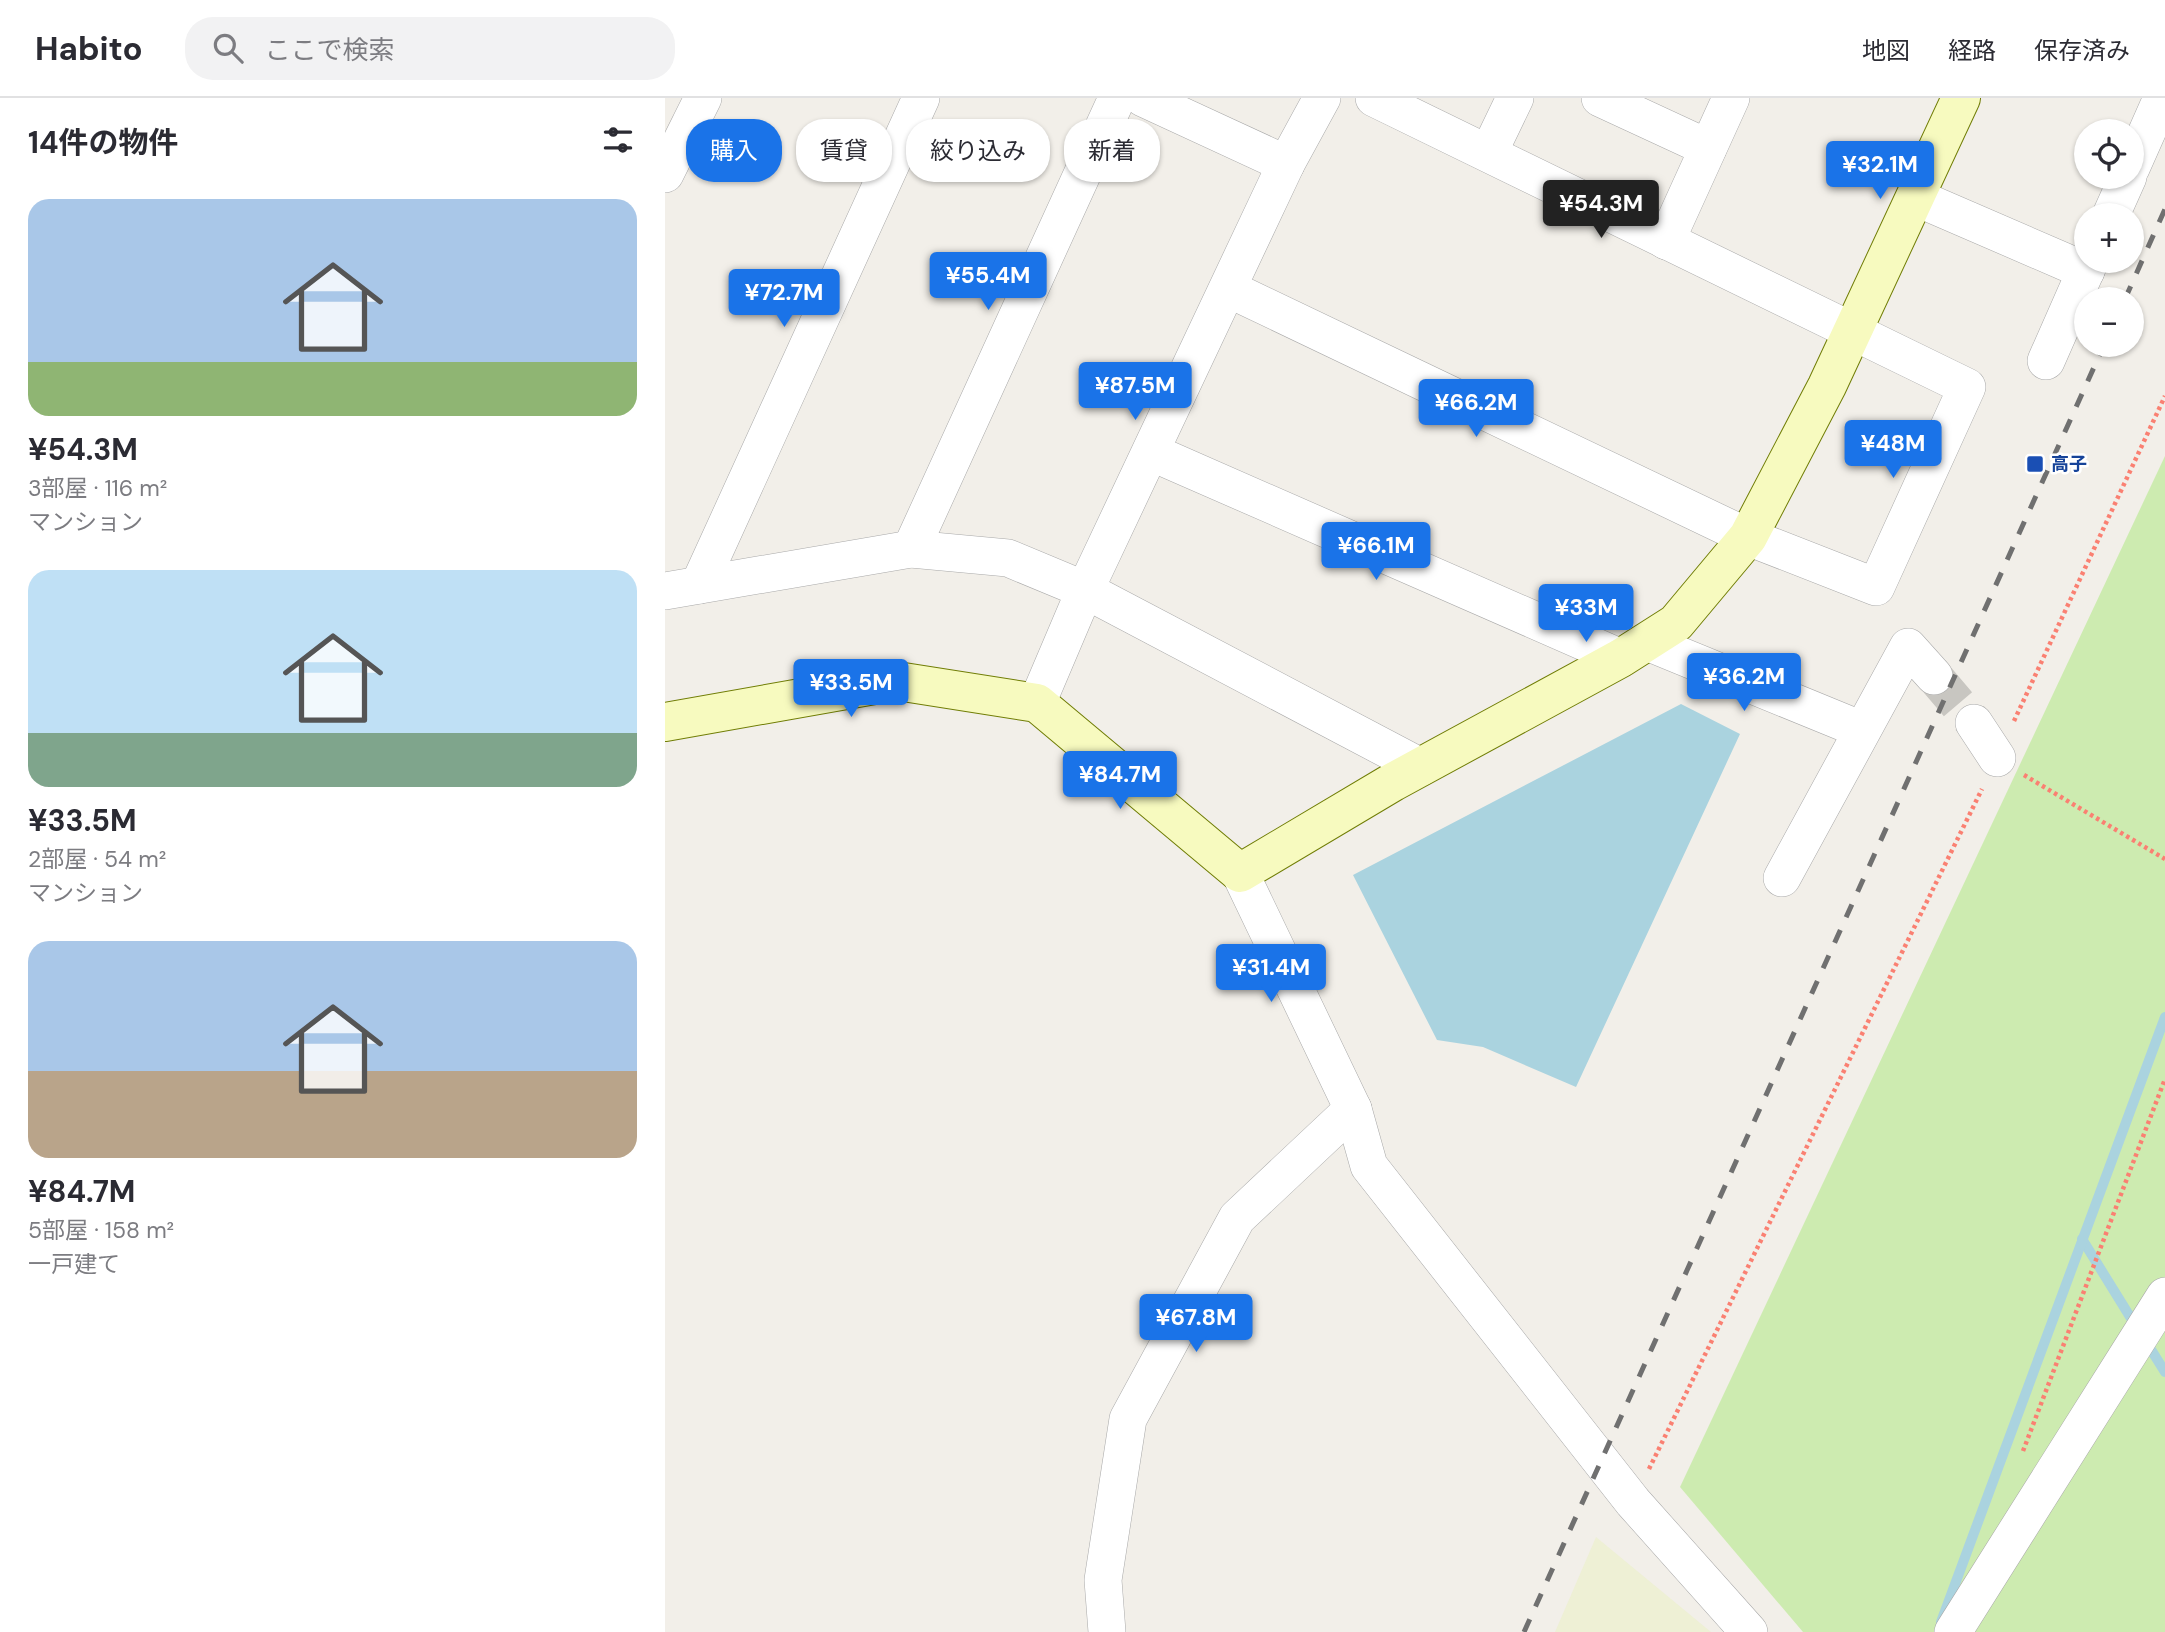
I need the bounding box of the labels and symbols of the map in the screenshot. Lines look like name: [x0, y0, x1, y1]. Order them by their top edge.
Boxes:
pin: ¥32.1M: [1823, 141, 1937, 201]
pin: ¥54.3M: [1544, 180, 1658, 240]
pin: ¥55.4M: [931, 252, 1045, 312]
pin: ¥72.7M: [727, 270, 841, 329]
pin: ¥87.5M: [1078, 362, 1192, 422]
pin: ¥66.2M: [1419, 380, 1533, 439]
pin: ¥48M: [1852, 420, 1934, 480]
place label: 高子: [2051, 452, 2087, 476]
marker: 高子: [2025, 454, 2045, 474]
pin: ¥66.1M: [1319, 522, 1433, 582]
pin: ¥33M: [1545, 584, 1627, 644]
pin: ¥36.2M: [1687, 654, 1801, 713]
pin: ¥33.5M: [794, 660, 908, 719]
pin: ¥84.7M: [1063, 752, 1177, 811]
pin: ¥31.4M: [1214, 944, 1328, 1004]
pin: ¥67.8M: [1139, 1294, 1253, 1354]

